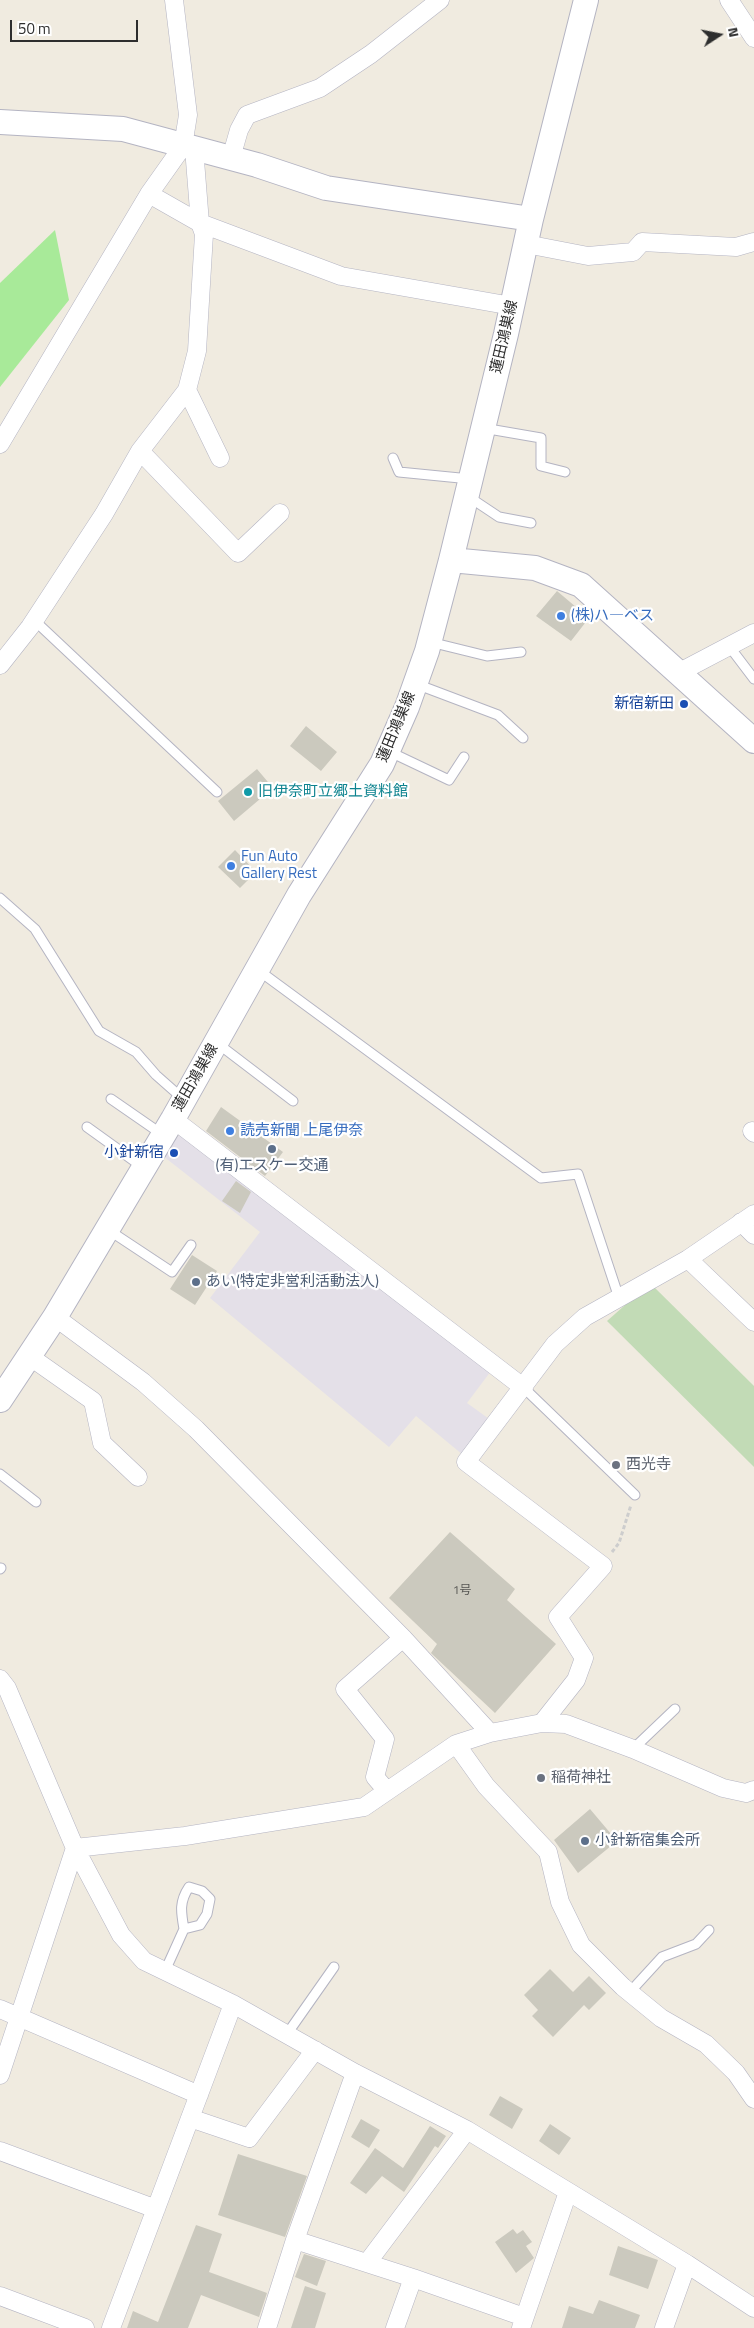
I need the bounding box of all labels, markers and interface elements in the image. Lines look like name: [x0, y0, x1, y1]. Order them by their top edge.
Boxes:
scale bar: [12, 10, 140, 42]
north arrow: [694, 10, 744, 60]
text: 50 m: [18, 17, 51, 40]
text: N: [723, 25, 745, 39]
street label: 蓮田鴻巣線: [488, 298, 522, 376]
place label: (株)ハ―ベス: [571, 607, 654, 625]
marker: (株)ハ―ベス: [555, 610, 567, 622]
street label: 蓮田鴻巣線: [374, 689, 420, 765]
place label: 新宿新田: [614, 695, 674, 713]
marker: 新宿新田: [678, 698, 690, 710]
place label: 旧伊奈町立郷土資料館: [258, 783, 408, 801]
marker: 旧伊奈町立郷土資料館: [242, 786, 254, 798]
place label: Fun Auto Gallery Rest: [241, 848, 317, 883]
marker: Fun Auto Gallery Rest: [225, 860, 237, 872]
street label: 蓮田鴻巣線: [169, 1041, 223, 1115]
place label: 読売新聞 上尾伊奈: [240, 1122, 363, 1140]
marker: 読売新聞 上尾伊奈: [224, 1125, 236, 1137]
marker: (有)エスケー交通: [266, 1143, 278, 1155]
place label: 小針新宿: [104, 1144, 164, 1162]
marker: 小針新宿: [168, 1147, 180, 1159]
place label: (有)エスケー交通: [216, 1157, 328, 1175]
place label: あい(特定非営利活動法人): [206, 1273, 379, 1291]
marker: あい(特定非営利活動法人): [190, 1276, 202, 1288]
place label: 西光寺: [626, 1456, 671, 1474]
marker: 西光寺: [610, 1459, 622, 1471]
house number: 1号: [453, 1584, 471, 1598]
place label: 稲荷神社: [551, 1769, 611, 1787]
marker: 稲荷神社: [535, 1772, 547, 1784]
place label: 小針新宿集会所: [595, 1832, 700, 1850]
marker: 小針新宿集会所: [579, 1835, 591, 1847]

